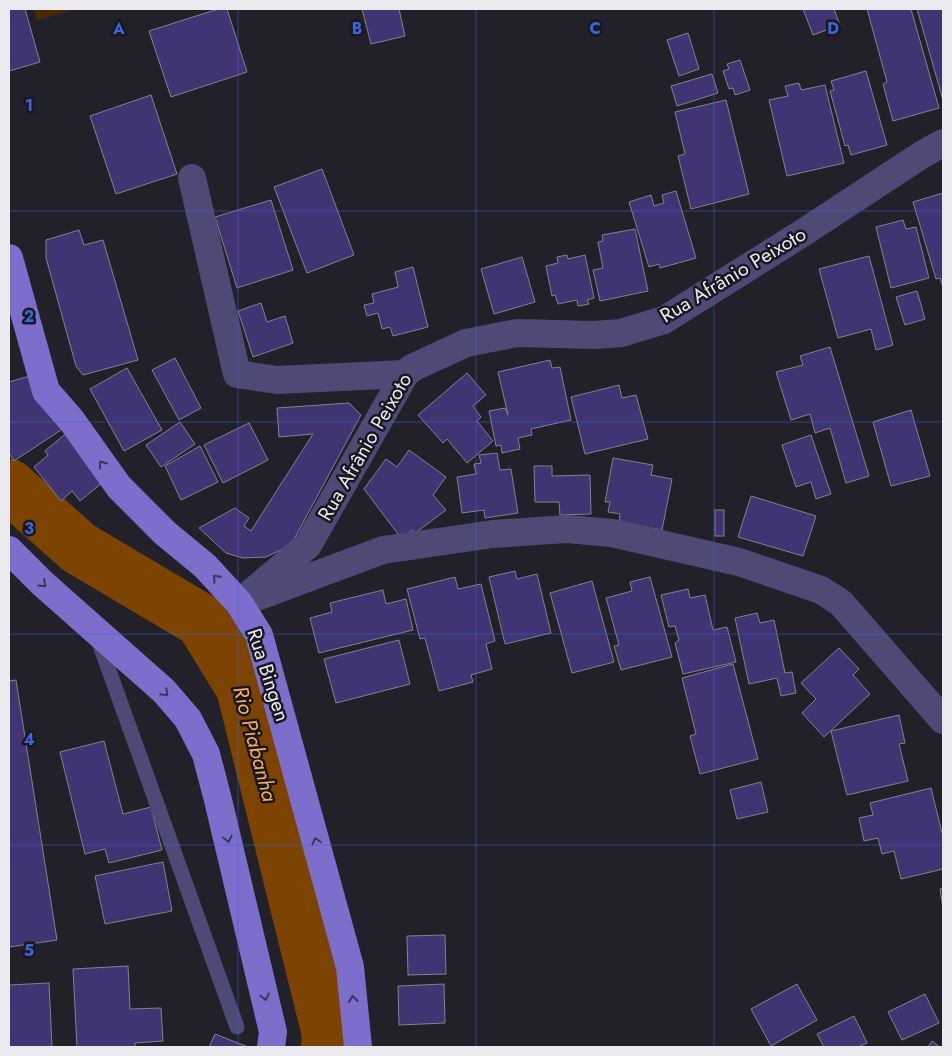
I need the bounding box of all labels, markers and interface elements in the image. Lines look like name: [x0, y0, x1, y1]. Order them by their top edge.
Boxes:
text: A: [112, 17, 125, 40]
text: B: [352, 17, 362, 40]
text: C: [589, 17, 601, 40]
text: D: [827, 17, 839, 40]
text: 1: [25, 94, 33, 117]
street label: Rua Afrânio Peixoto: [654, 220, 812, 330]
text: 2: [24, 305, 34, 328]
street label: Rua Afrânio Peixoto: [311, 368, 419, 526]
one-way arrow: [99, 460, 108, 470]
text: 3: [24, 517, 34, 540]
one-way arrow: [213, 575, 222, 584]
one-way arrow: [38, 578, 47, 587]
street label: Rua Bingen: [239, 625, 297, 725]
water label: Rio Piabanha: [225, 683, 285, 805]
one-way arrow: [159, 687, 168, 696]
text: 4: [23, 728, 35, 751]
one-way arrow: [222, 835, 233, 844]
one-way arrow: [311, 836, 322, 845]
text: 5: [24, 939, 34, 962]
one-way arrow: [259, 993, 270, 1002]
one-way arrow: [348, 994, 359, 1002]

